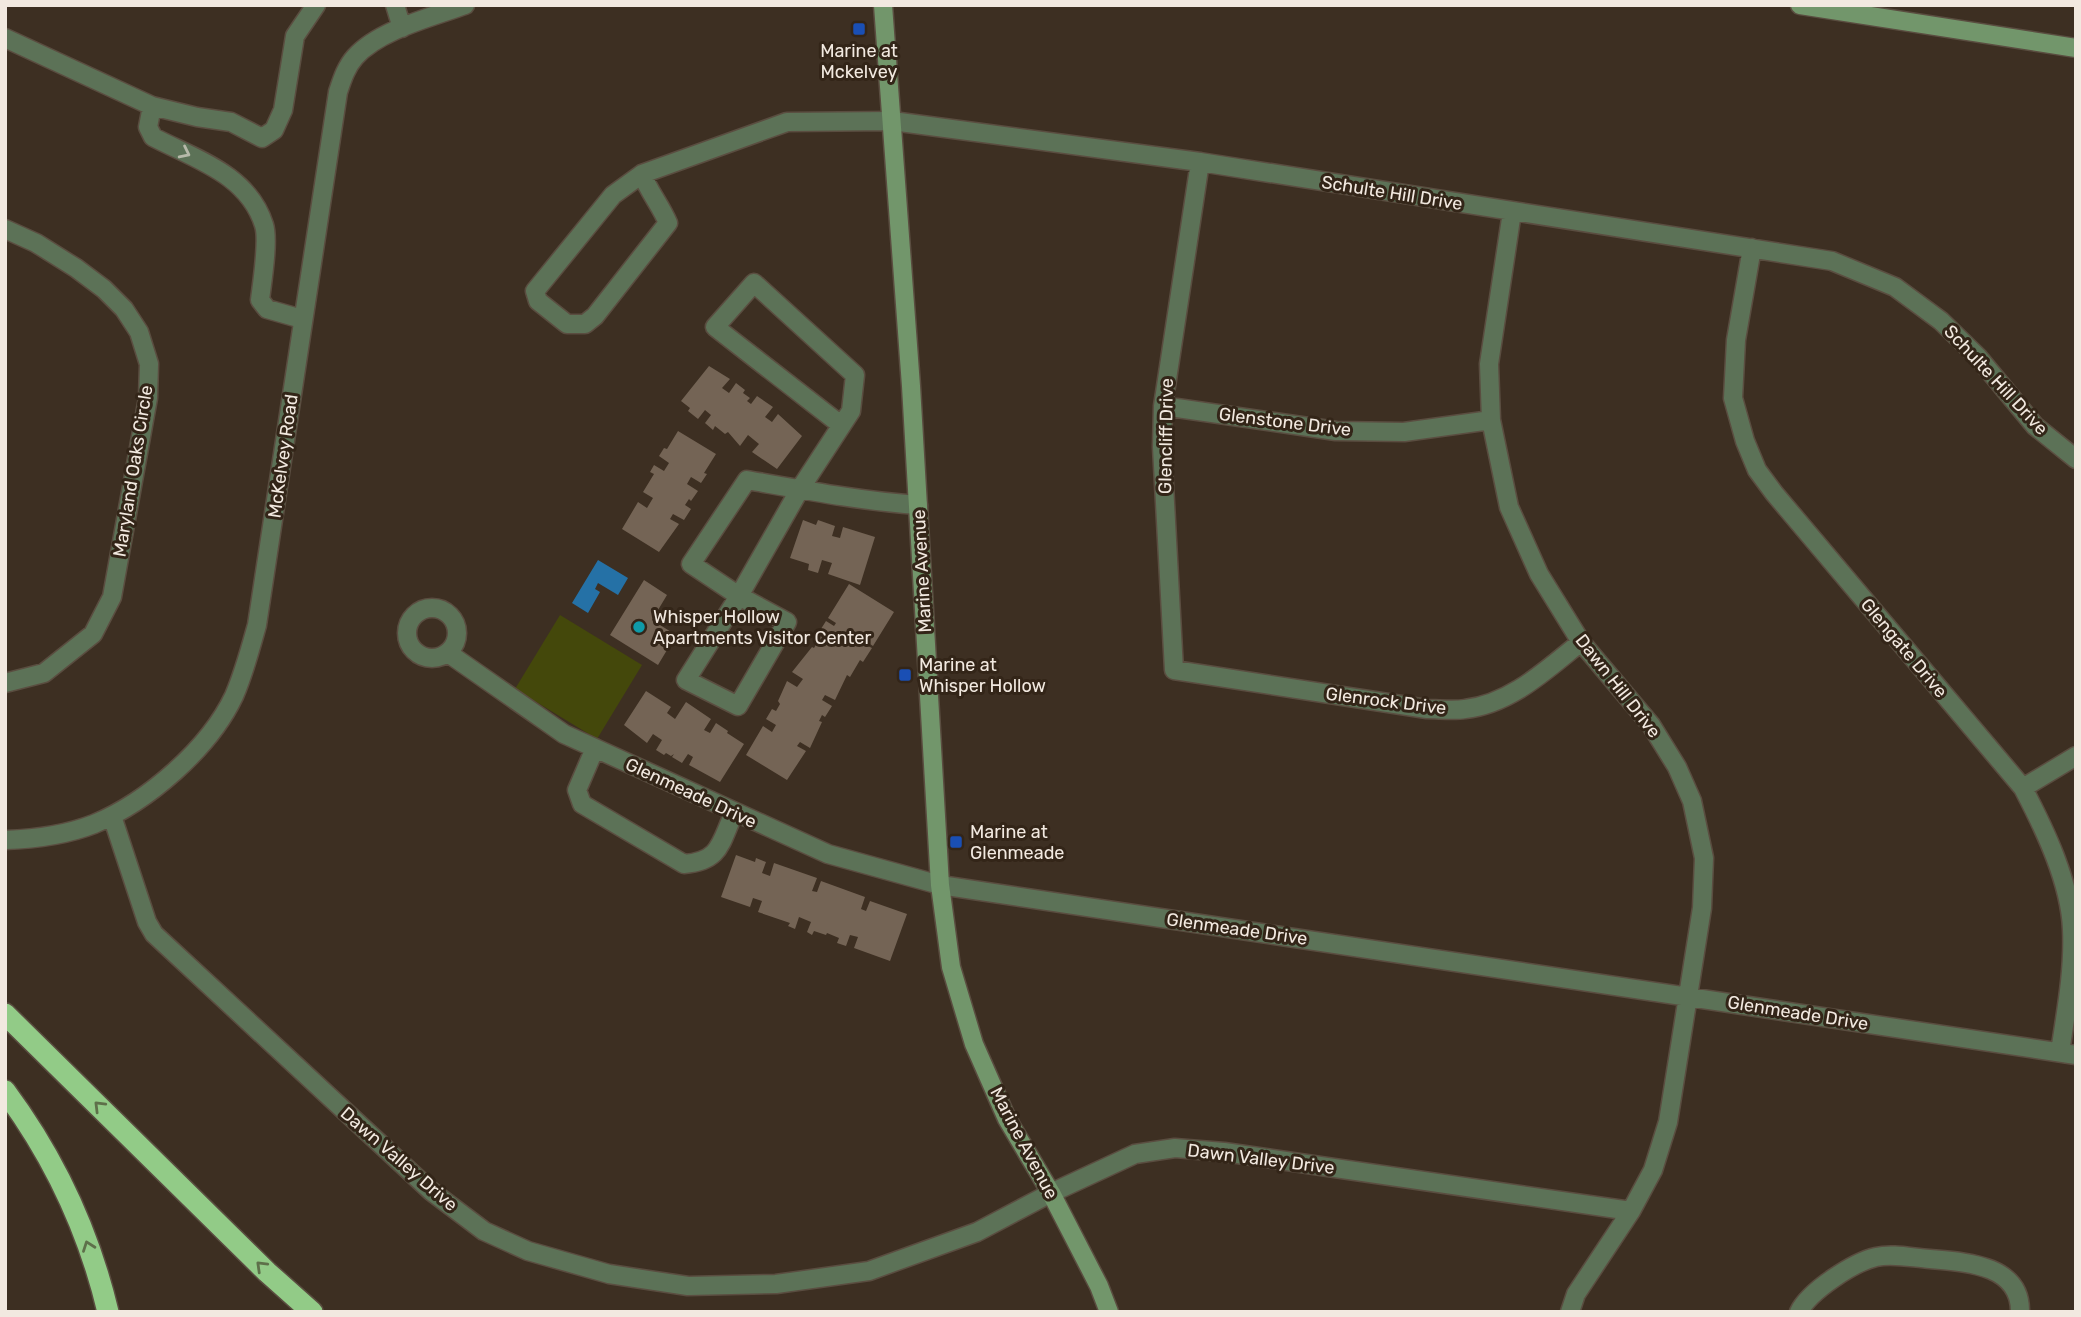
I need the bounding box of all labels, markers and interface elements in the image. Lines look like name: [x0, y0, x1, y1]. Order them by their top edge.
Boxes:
marker: Marine at Mckelvey: [851, 21, 867, 37]
place label: Marine at Mckelvey: [820, 40, 898, 83]
one-way arrow: [178, 145, 190, 159]
street label: Schulte Hill Drive: [1320, 171, 1464, 215]
street label: Schulte Hill Drive: [1939, 320, 2053, 440]
street label: Glencliff Drive: [1154, 378, 1178, 494]
street label: Maryland Oaks Circle: [109, 384, 157, 558]
street label: McKelvey Road: [263, 393, 303, 519]
street label: Glenstone Drive: [1218, 403, 1352, 441]
street label: Marine Avenue: [908, 509, 936, 633]
street label: Glengate Drive: [1856, 594, 1952, 702]
place label: Whisper Hollow Apartments Visitor Center: [653, 606, 871, 649]
marker: Whisper Hollow Apartments Visitor Center: [631, 619, 647, 635]
street label: Dawn Hill Drive: [1571, 630, 1665, 742]
place label: Marine at Whisper Hollow: [919, 654, 1046, 697]
marker: Marine at Whisper Hollow: [897, 667, 913, 683]
street label: Glenrock Drive: [1324, 683, 1448, 719]
street label: Glenmeade Drive: [622, 753, 760, 833]
place label: Marine at Glenmeade: [970, 821, 1064, 864]
marker: Marine at Glenmeade: [948, 834, 964, 850]
street label: Glenmeade Drive: [1165, 908, 1309, 950]
street label: Glenmeade Drive: [1726, 991, 1870, 1035]
street label: Marine Avenue: [985, 1083, 1063, 1203]
one-way arrow: [95, 1101, 108, 1114]
street label: Dawn Valley Drive: [336, 1102, 462, 1216]
street label: Dawn Valley Drive: [1186, 1139, 1336, 1179]
one-way arrow: [82, 1241, 96, 1253]
one-way arrow: [256, 1261, 269, 1274]

